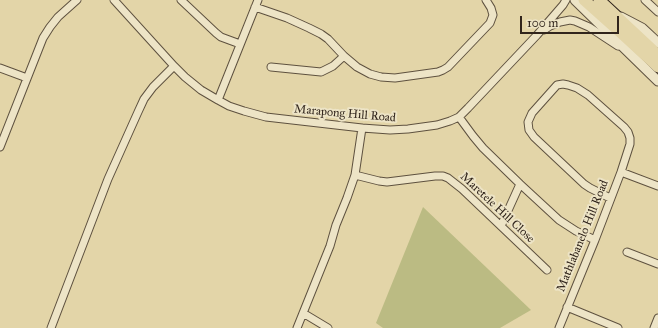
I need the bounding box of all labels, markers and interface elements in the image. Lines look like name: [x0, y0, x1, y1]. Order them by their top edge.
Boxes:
scale bar: [522, 8, 621, 34]
text: 100 m: [527, 16, 558, 30]
street label: Marapong Hill Road: [293, 102, 397, 126]
street label: Maretele Hill Close: [457, 170, 537, 246]
street label: Mathlabanelo Hill Road: [554, 178, 612, 294]

